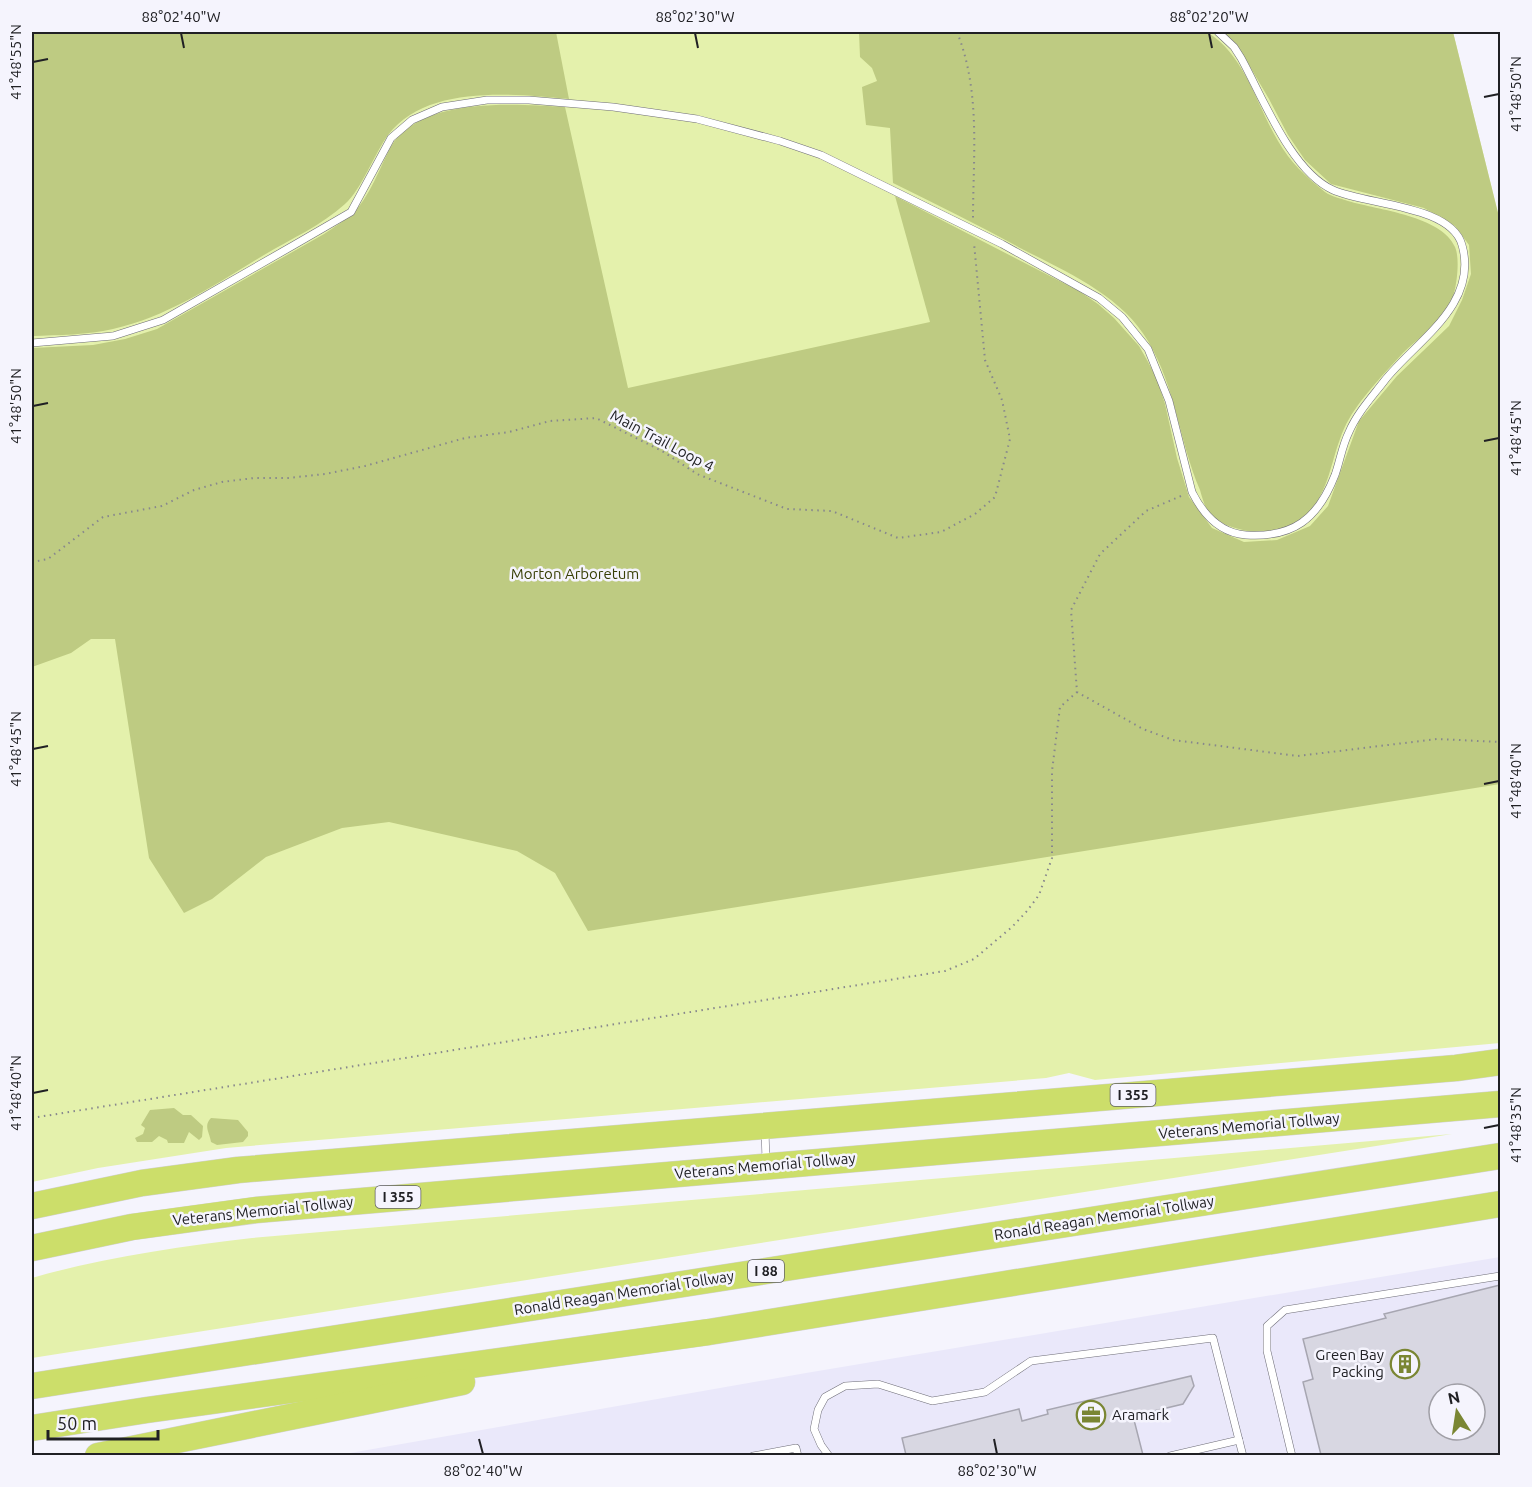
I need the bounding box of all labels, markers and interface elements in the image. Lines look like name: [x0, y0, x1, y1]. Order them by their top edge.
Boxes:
text: 88°02'40"W: [141, 8, 221, 25]
text: 88°02'30"W: [655, 8, 735, 25]
text: 88°02'20"W: [1169, 8, 1249, 25]
text: 41°48'55"N: [7, 24, 24, 100]
text: 41°48'50"N: [1507, 56, 1524, 132]
text: 41°48'50"N: [7, 368, 24, 444]
text: 41°48'45"N: [1507, 400, 1524, 476]
street label: Main Trail Loop 4: [608, 406, 717, 475]
park label: Morton Arboretum: [511, 565, 639, 582]
text: 41°48'45"N: [7, 711, 24, 787]
text: 41°48'40"N: [1507, 743, 1524, 819]
text: 41°48'40"N: [7, 1055, 24, 1131]
road number: I 355: [1110, 1084, 1156, 1106]
text: 41°48'35"N: [1507, 1087, 1524, 1163]
street label: Veterans Memorial Tollway: [1158, 1109, 1340, 1142]
street label: Veterans Memorial Tollway: [674, 1149, 856, 1182]
road number: I 355: [376, 1186, 420, 1208]
street label: Ronald Reagan Memorial Tollway: [993, 1192, 1215, 1243]
street label: Veterans Memorial Tollway: [172, 1193, 354, 1228]
road number: I 88: [748, 1260, 784, 1282]
street label: Ronald Reagan Memorial Tollway: [513, 1267, 735, 1318]
place label: Green Bay Packing: [1315, 1346, 1384, 1380]
building icon: Green Bay Packing: [1389, 1348, 1421, 1380]
north arrow: [1427, 1382, 1487, 1442]
text: N: [1446, 1387, 1462, 1407]
office icon: Aramark: [1075, 1399, 1107, 1431]
scale bar: [48, 1403, 158, 1441]
place label: Aramark: [1112, 1406, 1169, 1423]
text: 50 m: [57, 1413, 97, 1433]
text: 88°02'40"W: [443, 1462, 523, 1479]
text: 88°02'30"W: [957, 1462, 1037, 1479]

